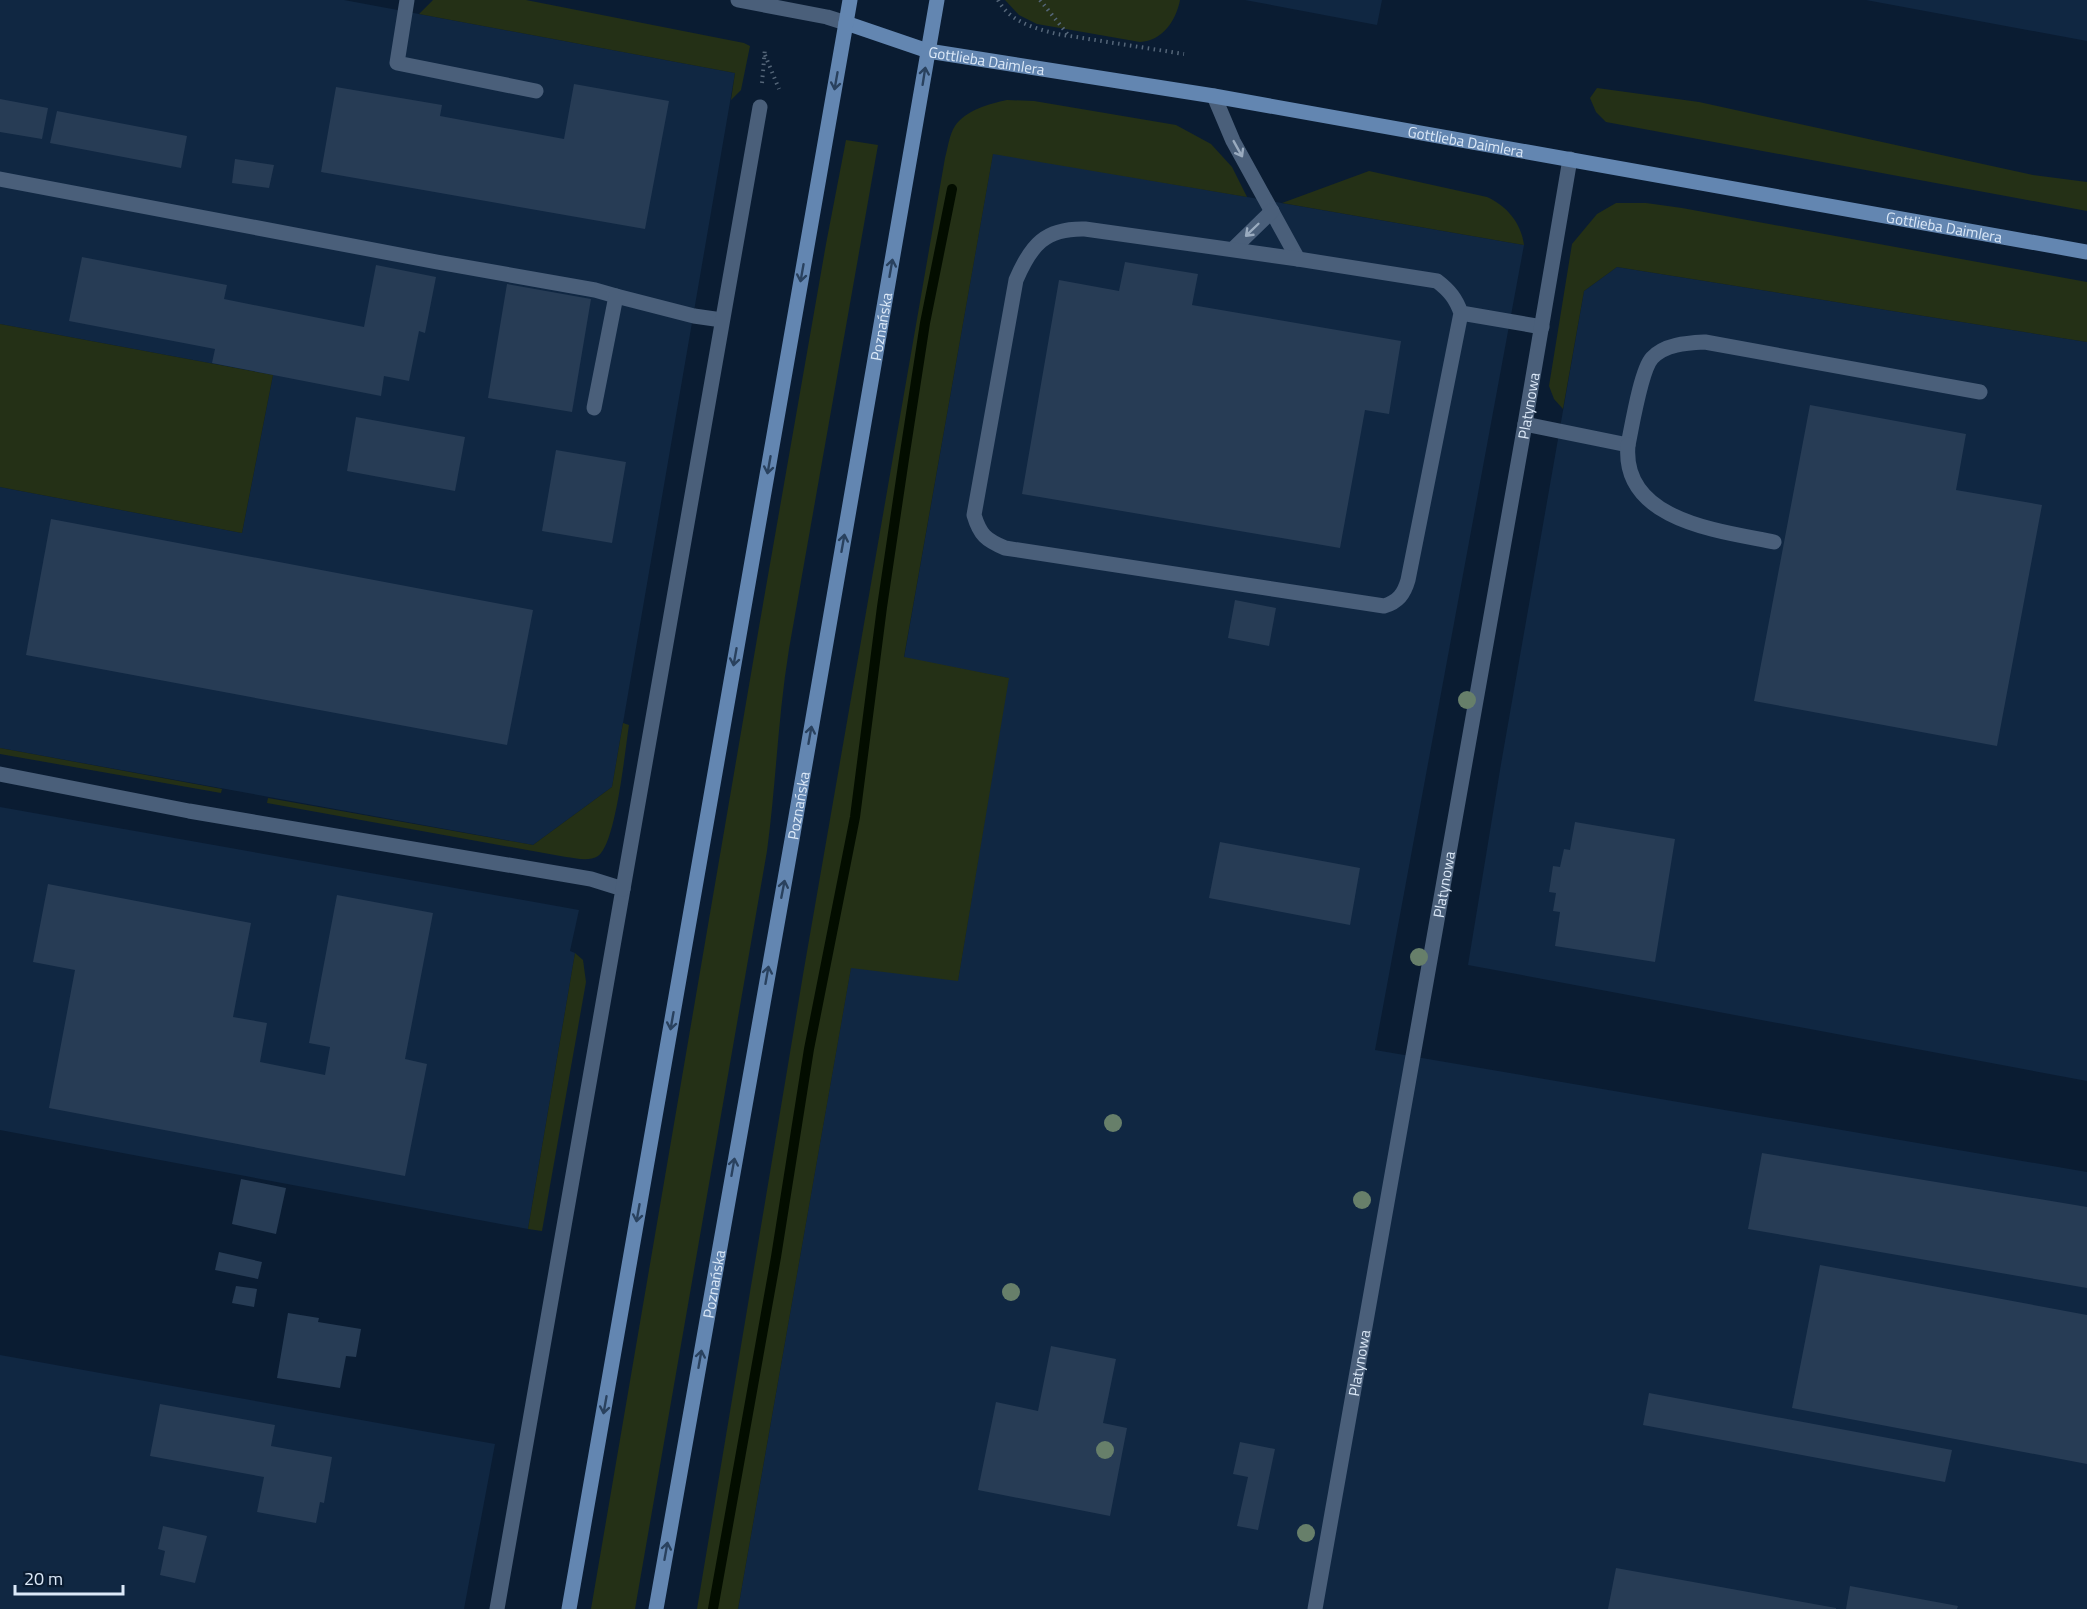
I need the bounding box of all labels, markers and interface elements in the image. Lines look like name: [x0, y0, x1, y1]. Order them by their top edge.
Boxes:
street label: Gottlieba Daimlera: [927, 40, 1047, 81]
one-way arrow: [918, 66, 929, 86]
one-way arrow: [830, 70, 841, 90]
street label: Gottlieba Daimlera: [1406, 119, 1526, 163]
one-way arrow: [1232, 140, 1244, 157]
street label: Gottlieba Daimlera: [1884, 205, 2005, 248]
one-way arrow: [1245, 223, 1260, 238]
one-way arrow: [886, 259, 897, 278]
one-way arrow: [796, 262, 807, 282]
street label: Poznańska: [863, 290, 898, 362]
street label: Platynowa: [1511, 370, 1545, 441]
one-way arrow: [763, 454, 774, 474]
one-way arrow: [838, 534, 849, 553]
one-way arrow: [729, 646, 740, 666]
one-way arrow: [805, 726, 816, 745]
street label: Poznańska: [781, 769, 815, 841]
street label: Platynowa: [1426, 849, 1461, 919]
one-way arrow: [778, 880, 789, 899]
one-way arrow: [762, 966, 773, 985]
one-way arrow: [666, 1011, 677, 1031]
one-way arrow: [728, 1158, 739, 1178]
one-way arrow: [632, 1203, 643, 1223]
street label: Poznańska: [696, 1248, 731, 1320]
street label: Platynowa: [1341, 1327, 1376, 1398]
one-way arrow: [694, 1350, 705, 1370]
one-way arrow: [599, 1395, 610, 1415]
one-way arrow: [661, 1542, 672, 1562]
scale bar: [15, 1558, 123, 1596]
text: 20 m: [24, 1565, 63, 1592]

